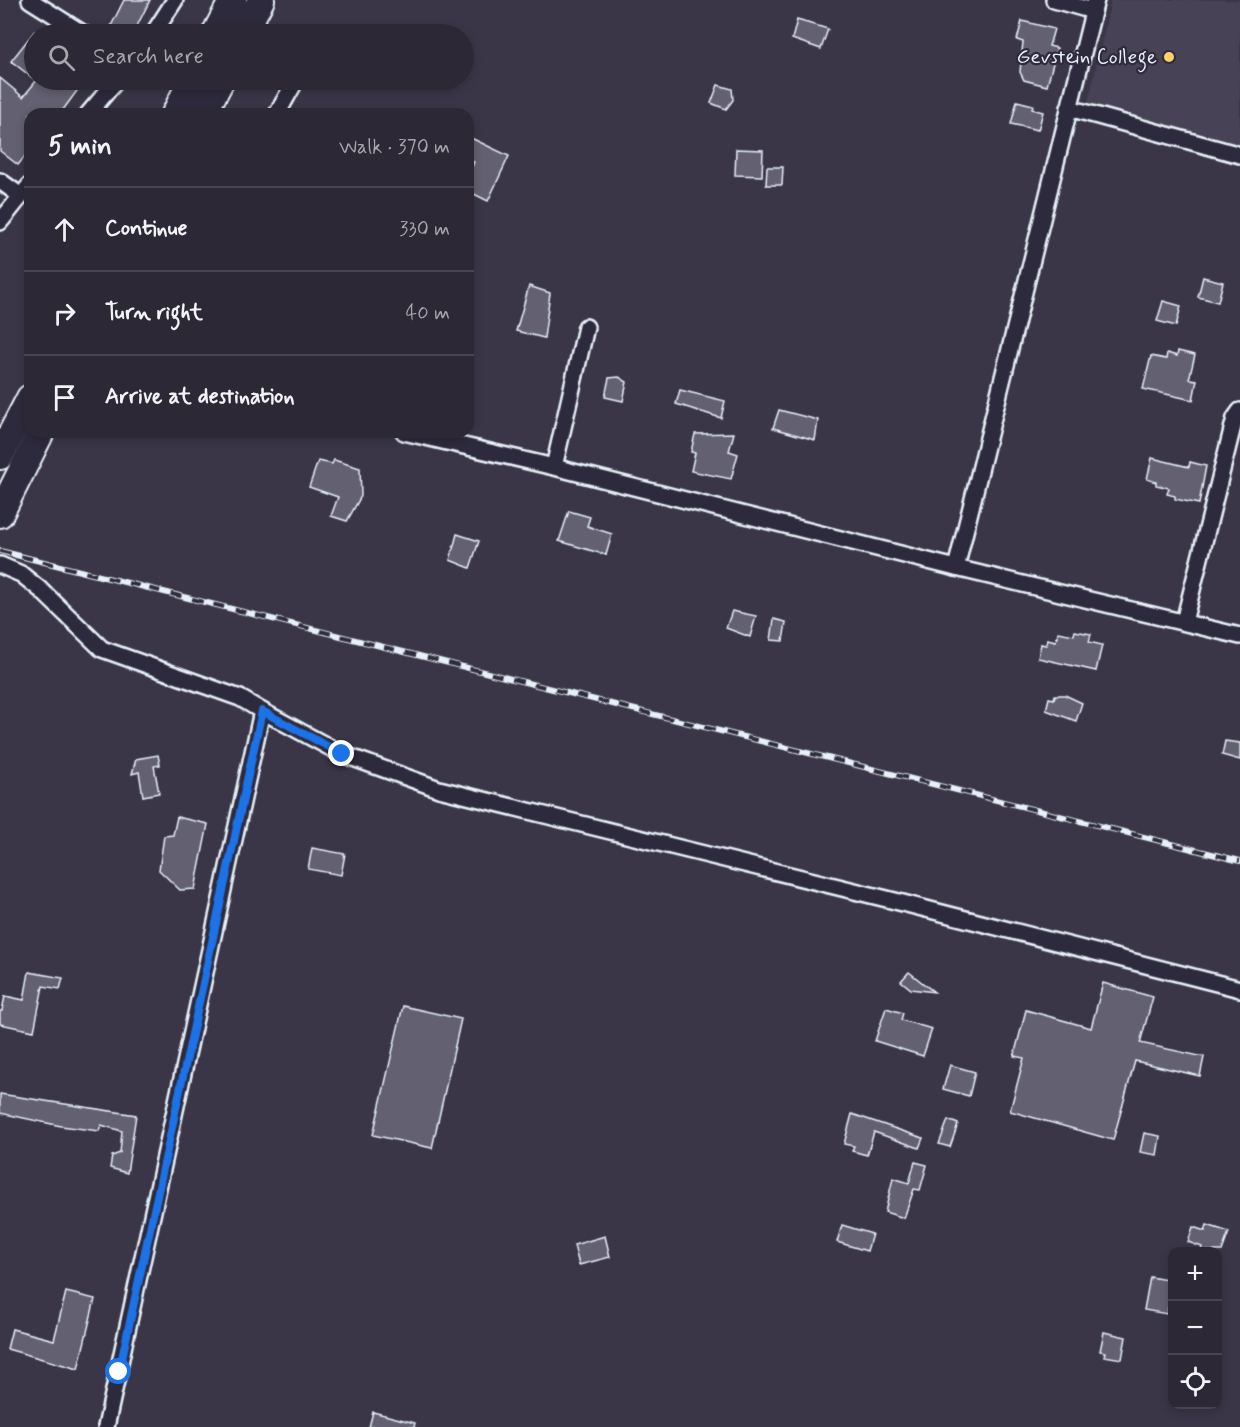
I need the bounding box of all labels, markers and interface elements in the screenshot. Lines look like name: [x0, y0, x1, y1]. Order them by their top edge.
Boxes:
search box: [24, 24, 474, 90]
icon: search: [45, 41, 78, 74]
text: Search here: [93, 43, 204, 71]
place label: Gevstein College: [1016, 43, 1157, 73]
marker: Gevstein College: [1162, 50, 1176, 64]
text: 5 min: [48, 130, 112, 164]
text: Walk · 370 m: [339, 134, 450, 161]
icon: ahead: [48, 213, 81, 246]
text: Continue: [105, 215, 187, 243]
text: 330 m: [399, 216, 450, 243]
icon: right: [48, 297, 81, 330]
text: Turn right: [105, 299, 203, 327]
text: 40 m: [406, 300, 450, 327]
icon: arrive: [48, 381, 81, 414]
text: Arrive at destination: [105, 383, 295, 411]
route end: [328, 740, 354, 766]
map controls: [1168, 1247, 1222, 1409]
button: +: [1168, 1247, 1222, 1301]
button: −: [1168, 1301, 1222, 1355]
button: locate: [1168, 1355, 1222, 1409]
route start: [105, 1358, 131, 1384]

